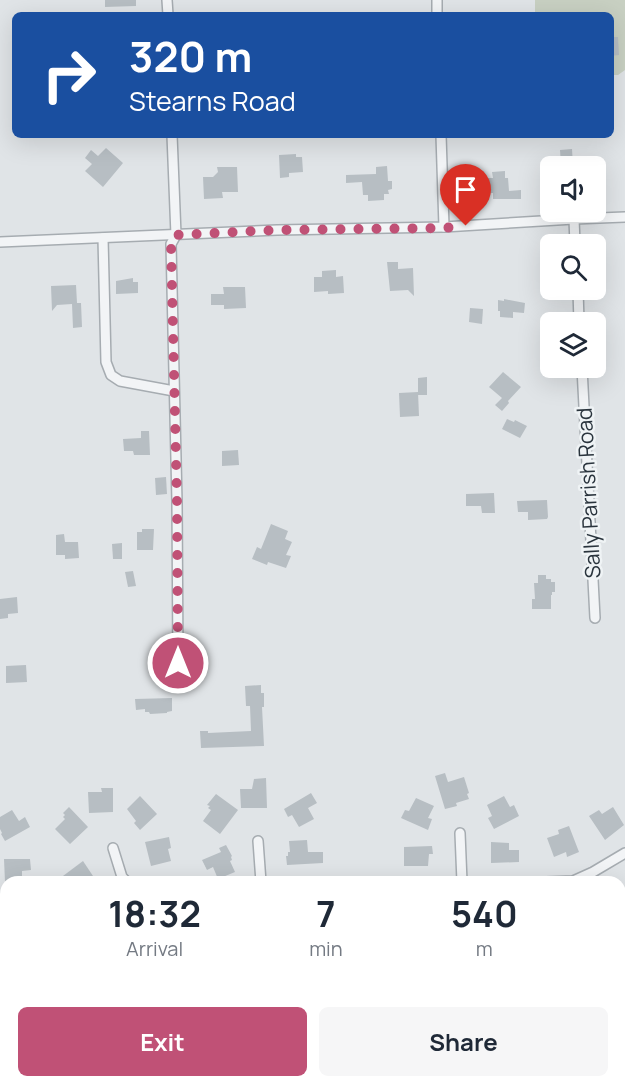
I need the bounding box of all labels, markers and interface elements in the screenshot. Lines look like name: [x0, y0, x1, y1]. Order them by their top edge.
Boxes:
text: 320 m: [129, 27, 252, 85]
icon: right: [30, 36, 108, 114]
text: Stearns Road: [129, 82, 296, 119]
map controls: [540, 156, 606, 378]
button: sound: [540, 156, 606, 222]
pin: [440, 164, 491, 226]
icon: arrive: [449, 173, 482, 206]
button: search: [540, 234, 606, 300]
button: layers: [540, 312, 606, 378]
street label: Sally Parrish Road: [570, 407, 606, 579]
position arrow: [146, 631, 210, 695]
text: 18:32: [108, 889, 201, 938]
text: 7: [316, 889, 336, 938]
text: 540: [451, 889, 518, 938]
text: Arrival: [126, 935, 183, 962]
text: min: [309, 935, 343, 962]
text: m: [476, 935, 493, 962]
button: Exit: [18, 1007, 307, 1076]
button: Share: [319, 1007, 608, 1076]

